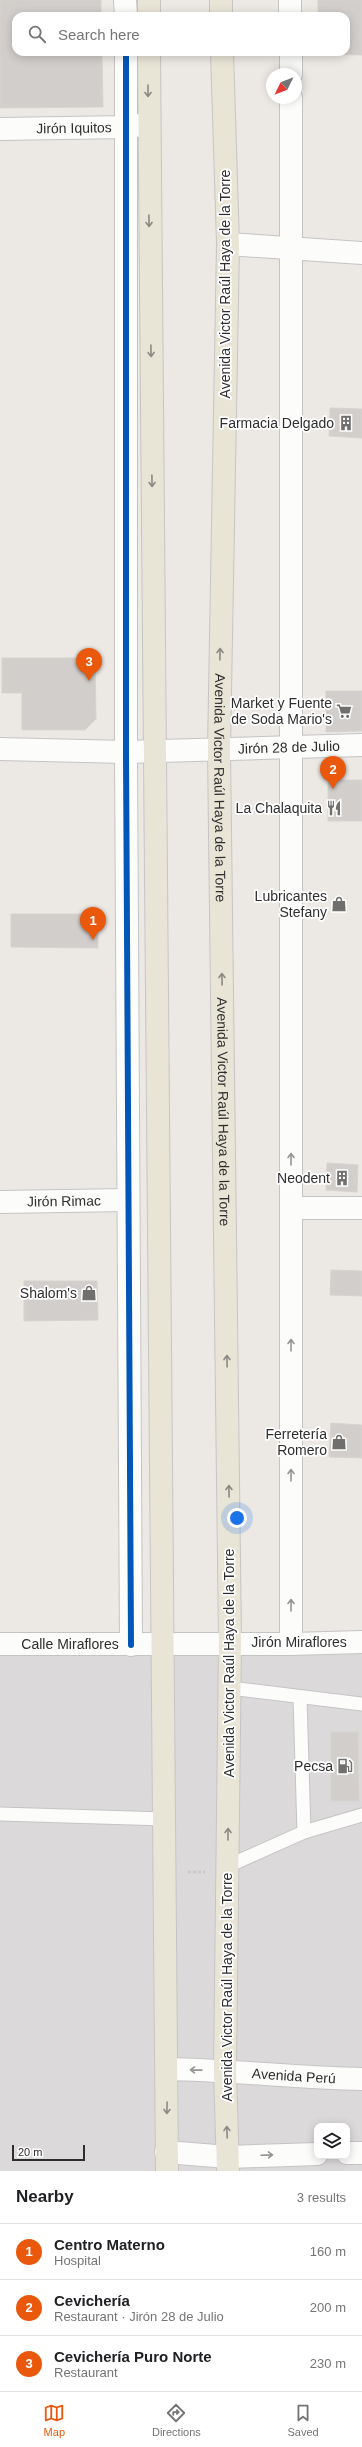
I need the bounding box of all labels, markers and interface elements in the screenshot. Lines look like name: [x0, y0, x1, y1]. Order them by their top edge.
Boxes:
search box: [12, 12, 350, 56]
icon: search: [26, 23, 48, 45]
text: Search here: [58, 26, 140, 43]
north arrow: [266, 68, 302, 104]
one-way arrow: [145, 84, 152, 97]
street label: Jirón Iquitos: [36, 119, 112, 136]
street label: Avenida Victor Raúl Haya de la Torre: [217, 169, 233, 398]
one-way arrow: [145, 214, 153, 227]
one-way arrow: [147, 344, 154, 357]
building icon: Farmacia Delgado: [337, 414, 355, 432]
place label: Farmacia Delgado: [220, 415, 334, 431]
one-way arrow: [148, 474, 156, 487]
pin: 3: [76, 648, 102, 681]
one-way arrow: [217, 648, 224, 661]
street label: Avenida Victor Raúl Haya de la Torre: [211, 673, 229, 903]
place label: Market y Fuente de Soda Mario's: [231, 695, 332, 727]
supermarket icon: Market y Fuente de Soda Mario's: [335, 702, 353, 720]
street label: Jirón 28 de Julio: [238, 738, 340, 757]
pin: 2: [320, 756, 346, 789]
restaurant icon: La Chalaquita: [325, 799, 343, 817]
place label: La Chalaquita: [236, 800, 322, 816]
place label: Lubricantes Stefany: [255, 888, 327, 920]
shop icon: Lubricantes Stefany: [330, 895, 348, 913]
pin: 1: [80, 907, 106, 940]
one-way arrow: [218, 973, 226, 986]
street label: Avenida Victor Raúl Haya de la Torre: [214, 997, 233, 1227]
one-way arrow: [287, 1153, 295, 1166]
building icon: Neodent: [333, 1169, 351, 1187]
place label: Neodent: [277, 1170, 330, 1186]
street label: Jirón Rimac: [27, 1192, 101, 1210]
shop icon: Shalom's: [80, 1284, 98, 1302]
place label: Shalom's: [20, 1285, 77, 1301]
one-way arrow: [287, 1339, 295, 1352]
one-way arrow: [223, 1355, 231, 1368]
place label: Ferretería Romero: [266, 1426, 327, 1458]
shop icon: Ferretería Romero: [330, 1433, 348, 1451]
one-way arrow: [287, 1469, 295, 1482]
one-way arrow: [225, 1485, 233, 1498]
your location: [227, 1508, 247, 1528]
street label: Avenida Victor Raúl Haya de la Torre: [221, 1548, 237, 1777]
one-way arrow: [287, 1599, 295, 1612]
street label: Jirón Miraflores: [251, 1634, 347, 1650]
street label: Calle Miraflores: [21, 1636, 119, 1652]
fuel station icon: Pecsa: [336, 1757, 354, 1775]
place label: Pecsa: [294, 1758, 333, 1774]
one-way arrow: [224, 1828, 232, 1841]
street label: Avenida Victor Raúl Haya de la Torre: [219, 1872, 235, 2101]
street label: Avenida Perú: [251, 2065, 336, 2086]
one-way arrow: [190, 2066, 203, 2074]
one-way arrow: [163, 2101, 171, 2114]
map controls: [314, 2123, 350, 2159]
button: layers: [314, 2123, 350, 2159]
one-way arrow: [223, 2126, 231, 2139]
scale bar: [12, 2143, 85, 2162]
text: 20 m: [18, 2146, 42, 2158]
one-way arrow: [260, 2152, 273, 2159]
text: Nearby: [16, 2187, 74, 2206]
text: 3 results: [297, 2190, 346, 2205]
text: Centro Materno: [54, 2236, 165, 2253]
text: 1: [25, 2244, 33, 2259]
text: 160 m: [310, 2244, 346, 2259]
text: Hospital: [54, 2253, 101, 2268]
text: Cevichería: [54, 2292, 130, 2309]
text: 2: [25, 2300, 33, 2315]
text: 200 m: [310, 2300, 346, 2315]
text: Restaurant · Jirón 28 de Julio: [54, 2309, 224, 2324]
text: Cevichería Puro Norte: [54, 2348, 212, 2365]
text: 3: [25, 2356, 33, 2371]
text: 230 m: [310, 2356, 346, 2371]
text: Restaurant: [54, 2365, 118, 2380]
tab: Map: [43, 2402, 65, 2438]
tab: Directions: [152, 2402, 201, 2438]
tab: Saved: [287, 2402, 319, 2438]

